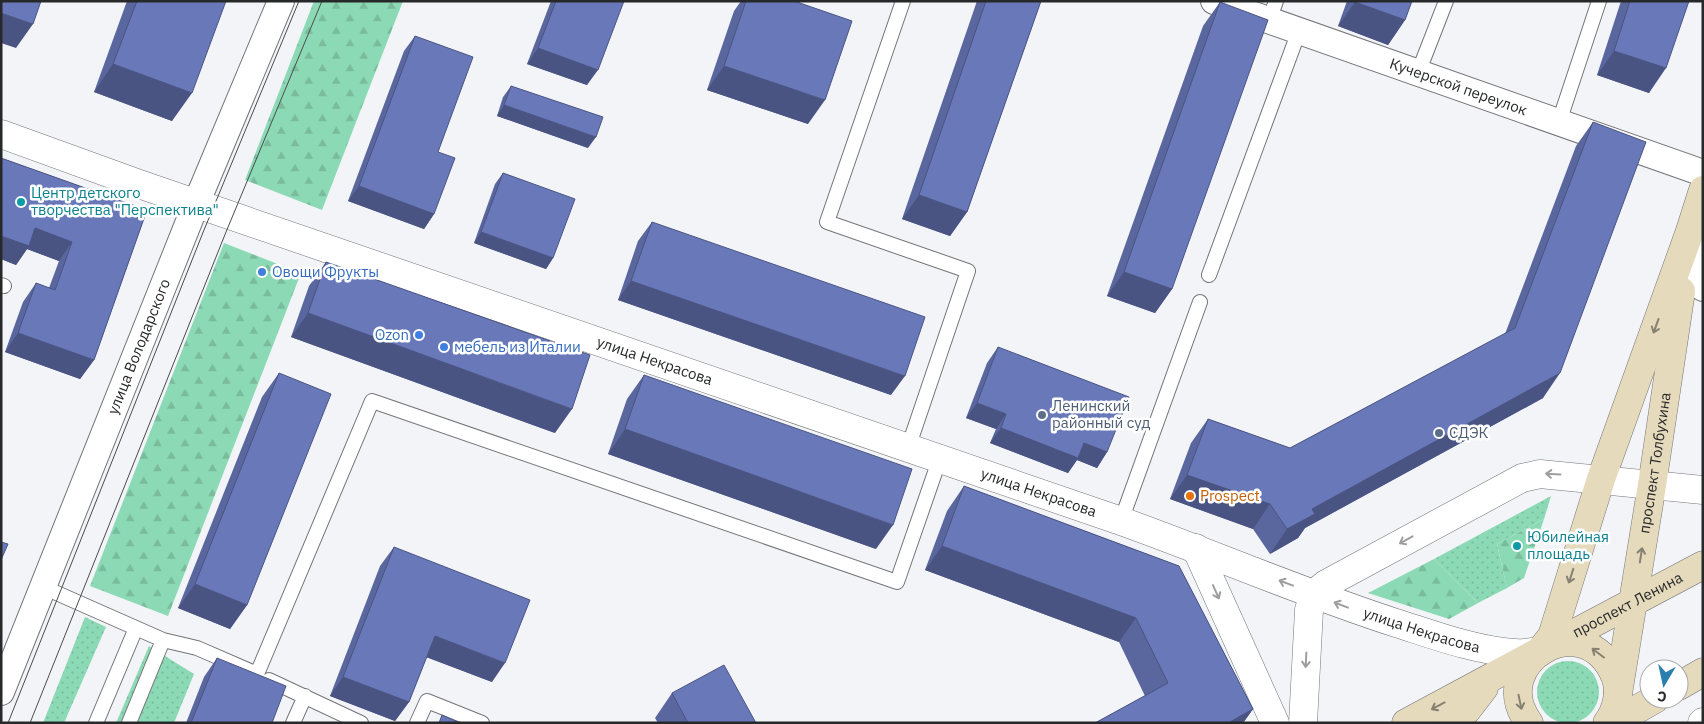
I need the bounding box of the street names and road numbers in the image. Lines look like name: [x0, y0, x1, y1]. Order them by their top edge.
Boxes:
street label: Кучерской переулок: [1387, 54, 1530, 119]
street label: улица Володарского: [103, 276, 174, 417]
street label: улица Некрасова: [594, 332, 715, 389]
street label: проспект Толбухина: [1634, 391, 1675, 535]
street label: улица Некрасова: [978, 464, 1099, 521]
street label: проспект Ленина: [1569, 568, 1686, 642]
street label: улица Некрасова: [1361, 603, 1482, 657]

